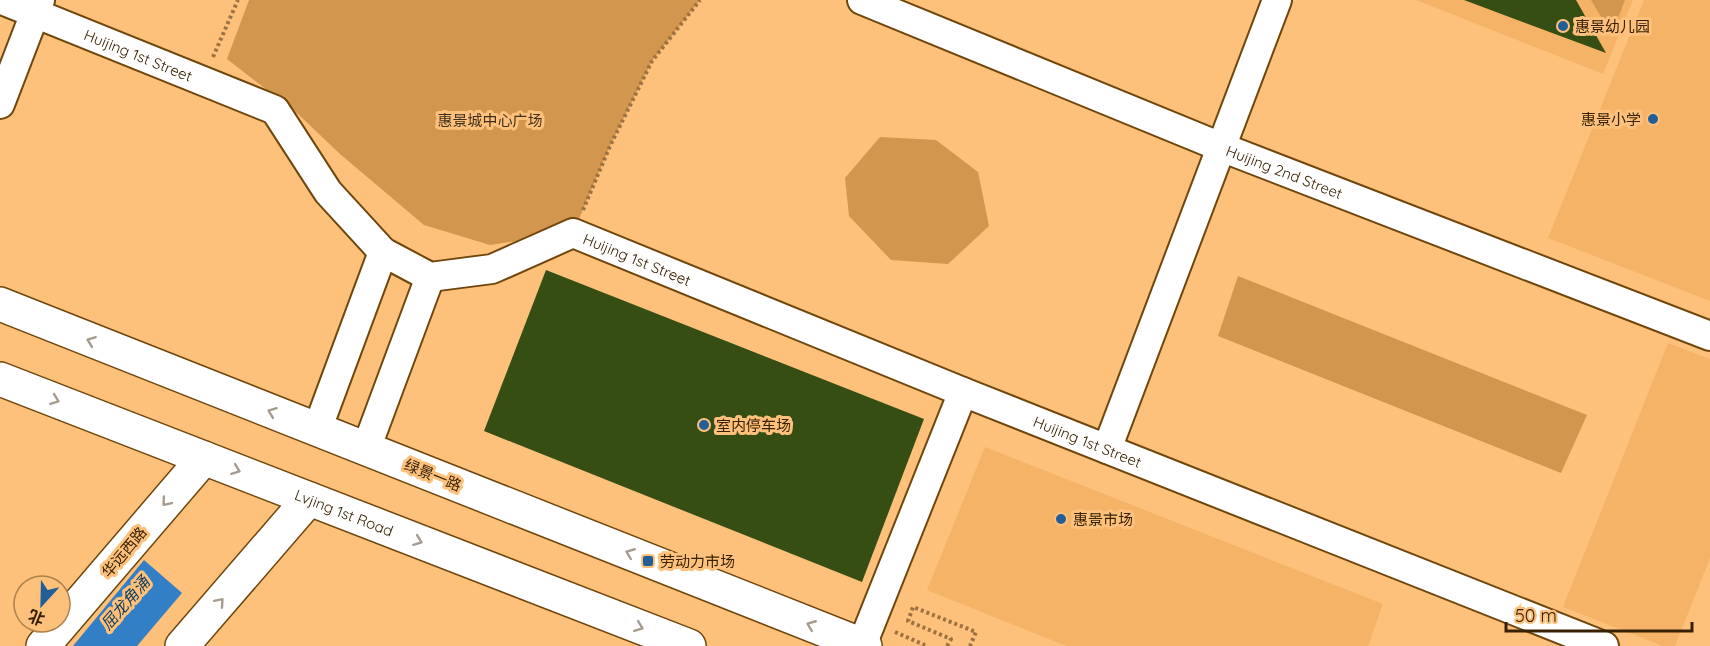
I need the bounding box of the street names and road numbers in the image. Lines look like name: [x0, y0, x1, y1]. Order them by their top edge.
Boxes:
street label: Huijing 1st Street: [82, 25, 195, 85]
street label: Huijing 2nd Street: [1224, 140, 1345, 203]
street label: Huijing 1st Street: [580, 229, 694, 290]
street label: Huijing 1st Street: [1031, 411, 1145, 471]
street label: 绿景一路: [402, 455, 464, 495]
street label: Lvjing 1st Road: [292, 485, 396, 540]
street label: 华远西路: [97, 523, 151, 581]

